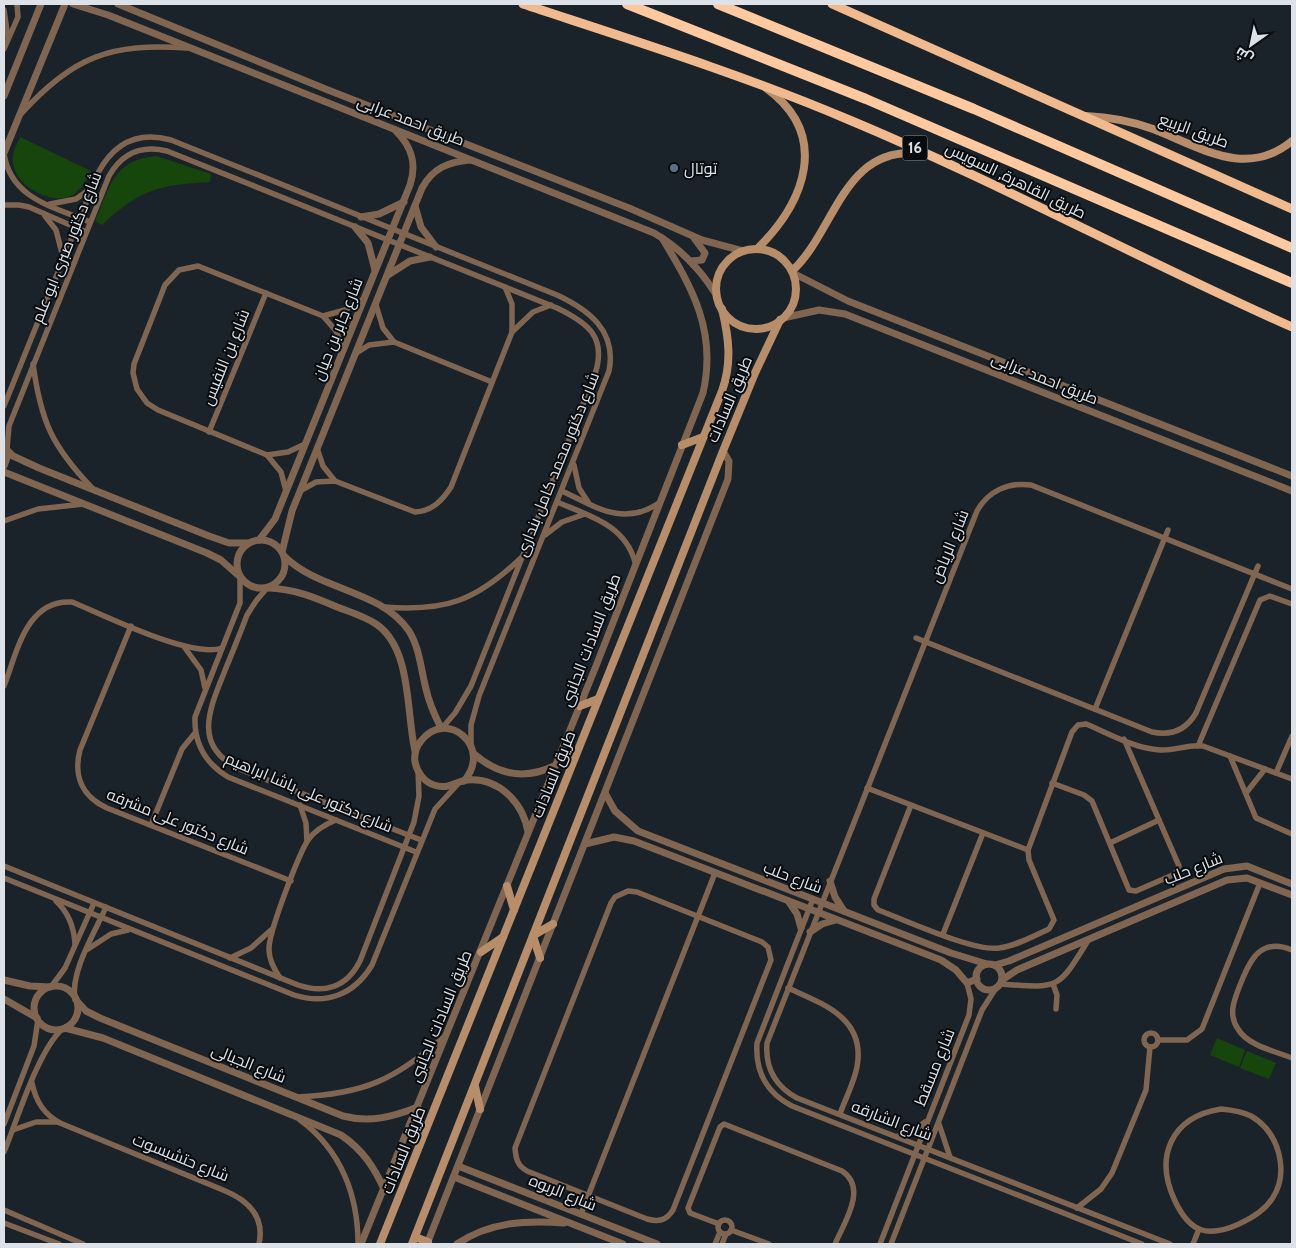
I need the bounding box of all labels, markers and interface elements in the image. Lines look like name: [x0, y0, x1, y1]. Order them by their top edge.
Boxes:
north arrow: [1226, 20, 1276, 70]
text: ش: [1231, 43, 1256, 68]
street label: طريق احمد عرابى: [354, 91, 467, 151]
street label: طريق الربيع: [1156, 109, 1231, 154]
road number: 16: [902, 136, 928, 160]
street label: طريق القاهرة, السويس: [942, 138, 1089, 224]
place label: توتال: [684, 159, 718, 179]
marker: توتال: [668, 162, 680, 174]
street label: شارع دكتور صبرى ابو علم: [27, 169, 107, 326]
street label: شارع جابر بن حيان: [308, 275, 369, 384]
street label: شارع بن النفيس: [198, 306, 255, 409]
street label: طريق احمد عرابى: [988, 348, 1101, 409]
street label: طريق السادات: [703, 353, 757, 446]
street label: شارع دكتور محمد كامل بندارى: [512, 369, 605, 560]
street label: شارع الرياض: [926, 507, 975, 586]
street label: طريق السادات الجانبى: [556, 571, 625, 710]
street label: طريق السادات: [527, 728, 580, 821]
street label: شارع دكتور على باشا ابراهيم: [221, 749, 395, 838]
street label: شارع دكتور على مشرفه: [103, 784, 252, 861]
street label: شارع حلب: [1161, 848, 1226, 891]
street label: شارع حلب: [760, 858, 825, 899]
street label: طريق السادات الجانبى: [405, 947, 477, 1085]
street label: شارع مسقط: [910, 1026, 960, 1109]
street label: شارع الجبالى: [208, 1040, 289, 1089]
street label: شارع الشارقه: [848, 1096, 935, 1146]
street label: طريق السادات: [377, 1104, 430, 1197]
street label: شارع حتشبسوت: [129, 1129, 232, 1187]
street label: شارع الربوه: [526, 1170, 599, 1216]

